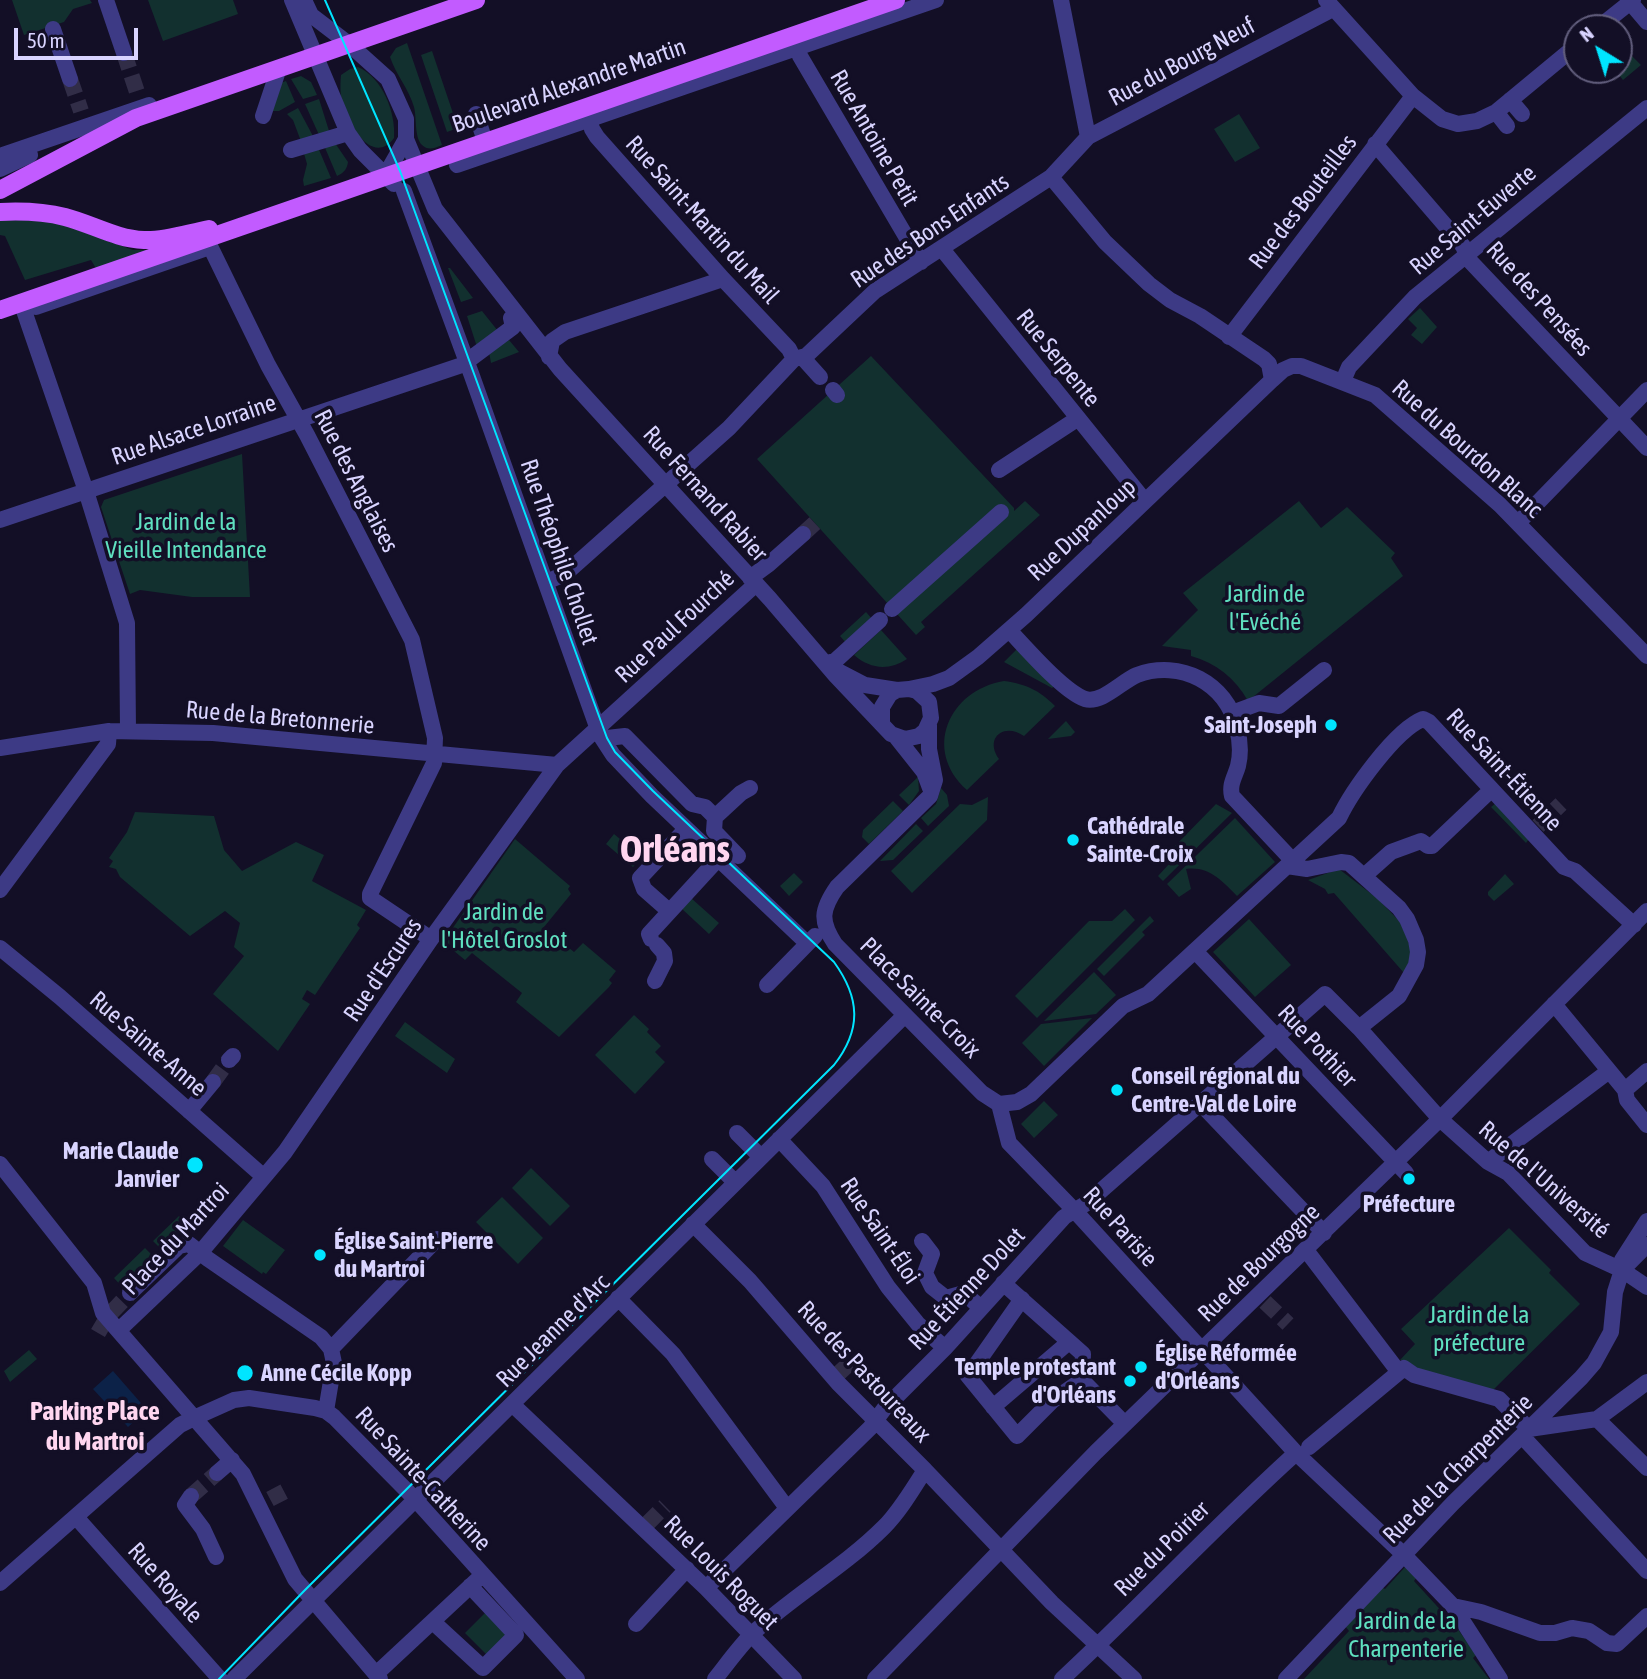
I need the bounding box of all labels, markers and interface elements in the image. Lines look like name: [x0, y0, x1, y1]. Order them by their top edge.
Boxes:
street label: Rue du Bourg Neuf: [1104, 11, 1260, 113]
scale bar: [18, 14, 142, 58]
north arrow: [1563, 14, 1633, 84]
text: N: [1575, 22, 1597, 46]
text: 50 m: [27, 28, 65, 52]
street label: Boulevard Alexandre Martin: [448, 32, 690, 140]
street label: Rue Antoine Petit: [823, 65, 925, 211]
street label: Rue des Bouteilles: [1243, 129, 1363, 275]
street label: Rue Saint-Martin du Mail: [619, 130, 785, 310]
street label: Rue Saint-Euverte: [1404, 159, 1542, 281]
street label: Rue des Bons Enfants: [845, 167, 1015, 295]
street label: Rue des Pensées: [1480, 236, 1598, 362]
street label: Rue Serpente: [1010, 303, 1106, 413]
street label: Rue du Bourdon Blanc: [1386, 374, 1548, 524]
street label: Rue Alsace Lorraine: [108, 388, 280, 472]
street label: Rue des Anglaises: [308, 405, 404, 557]
street label: Rue Fernand Rabier: [637, 420, 773, 568]
street label: Rue Théophile Chollet: [514, 455, 604, 649]
street label: Rue Dupanloup: [1022, 473, 1142, 587]
park label: Jardin de la Vieille Intendance: [105, 508, 267, 564]
street label: Rue Paul Fourché: [610, 565, 740, 689]
park label: Jardin de l'Evéché: [1225, 580, 1305, 636]
street label: Rue de la Bretonnerie: [185, 695, 375, 741]
street label: Rue Saint-Étienne: [1440, 703, 1568, 837]
place label: Saint-Joseph: [1204, 711, 1317, 739]
marker: Saint-Joseph: [1323, 717, 1339, 733]
place label: Cathédrale Sainte-Croix: [1087, 812, 1193, 868]
district label: Orléans: [620, 827, 730, 873]
marker: Cathédrale Sainte-Croix: [1065, 832, 1081, 848]
park label: Jardin de l'Hôtel Groslot: [441, 898, 567, 954]
street label: Rue d'Escures: [338, 913, 428, 1027]
street label: Place Sainte-Croix: [854, 932, 986, 1064]
street label: Rue Sainte-Anne: [84, 985, 212, 1103]
street label: Rue Pothier: [1271, 999, 1363, 1093]
place label: Conseil régional du Centre-Val de Loire: [1131, 1062, 1300, 1118]
marker: Conseil régional du Centre-Val de Loire: [1109, 1082, 1125, 1098]
street label: Rue de l'Université: [1473, 1115, 1615, 1245]
place label: Marie Claude Janvier: [63, 1137, 179, 1193]
marker: Marie Claude Janvier: [185, 1155, 205, 1175]
marker: Préfecture: [1401, 1171, 1417, 1187]
street label: Rue Saint-Éloi: [834, 1172, 926, 1290]
street label: Place du Martroi: [117, 1177, 235, 1301]
street label: Rue Parisie: [1077, 1181, 1163, 1273]
place label: Préfecture: [1363, 1190, 1455, 1218]
street label: Rue de Bourgogne: [1192, 1198, 1326, 1328]
street label: Rue Étienne Dolet: [903, 1222, 1031, 1356]
place label: Église Saint-Pierre du Martroi: [334, 1227, 493, 1283]
marker: Église Saint-Pierre du Martroi: [312, 1247, 328, 1263]
street label: Rue Jeanne d'Arc: [490, 1268, 616, 1394]
street label: Rue des Pastoureaux: [791, 1295, 937, 1449]
park label: Jardin de la préfecture: [1429, 1301, 1529, 1357]
place label: Église Réformée d'Orléans: [1155, 1339, 1297, 1395]
place label: Temple protestant d'Orléans: [955, 1353, 1116, 1409]
place label: Anne Cécile Kopp: [261, 1359, 412, 1387]
marker: Église Réformée d'Orléans: [1133, 1359, 1149, 1375]
marker: Anne Cécile Kopp: [235, 1363, 255, 1383]
marker: Temple protestant d'Orléans: [1122, 1373, 1138, 1389]
street label: Rue de la Charpenterie: [1377, 1388, 1539, 1550]
district label: Parking Place du Martroi: [30, 1396, 160, 1458]
street label: Rue Sainte-Catherine: [349, 1401, 497, 1557]
street label: Rue du Poirier: [1108, 1495, 1216, 1603]
street label: Rue Louis Roguet: [658, 1510, 784, 1636]
street label: Rue Royale: [121, 1537, 209, 1629]
park label: Jardin de la Charpenterie: [1348, 1607, 1464, 1663]

